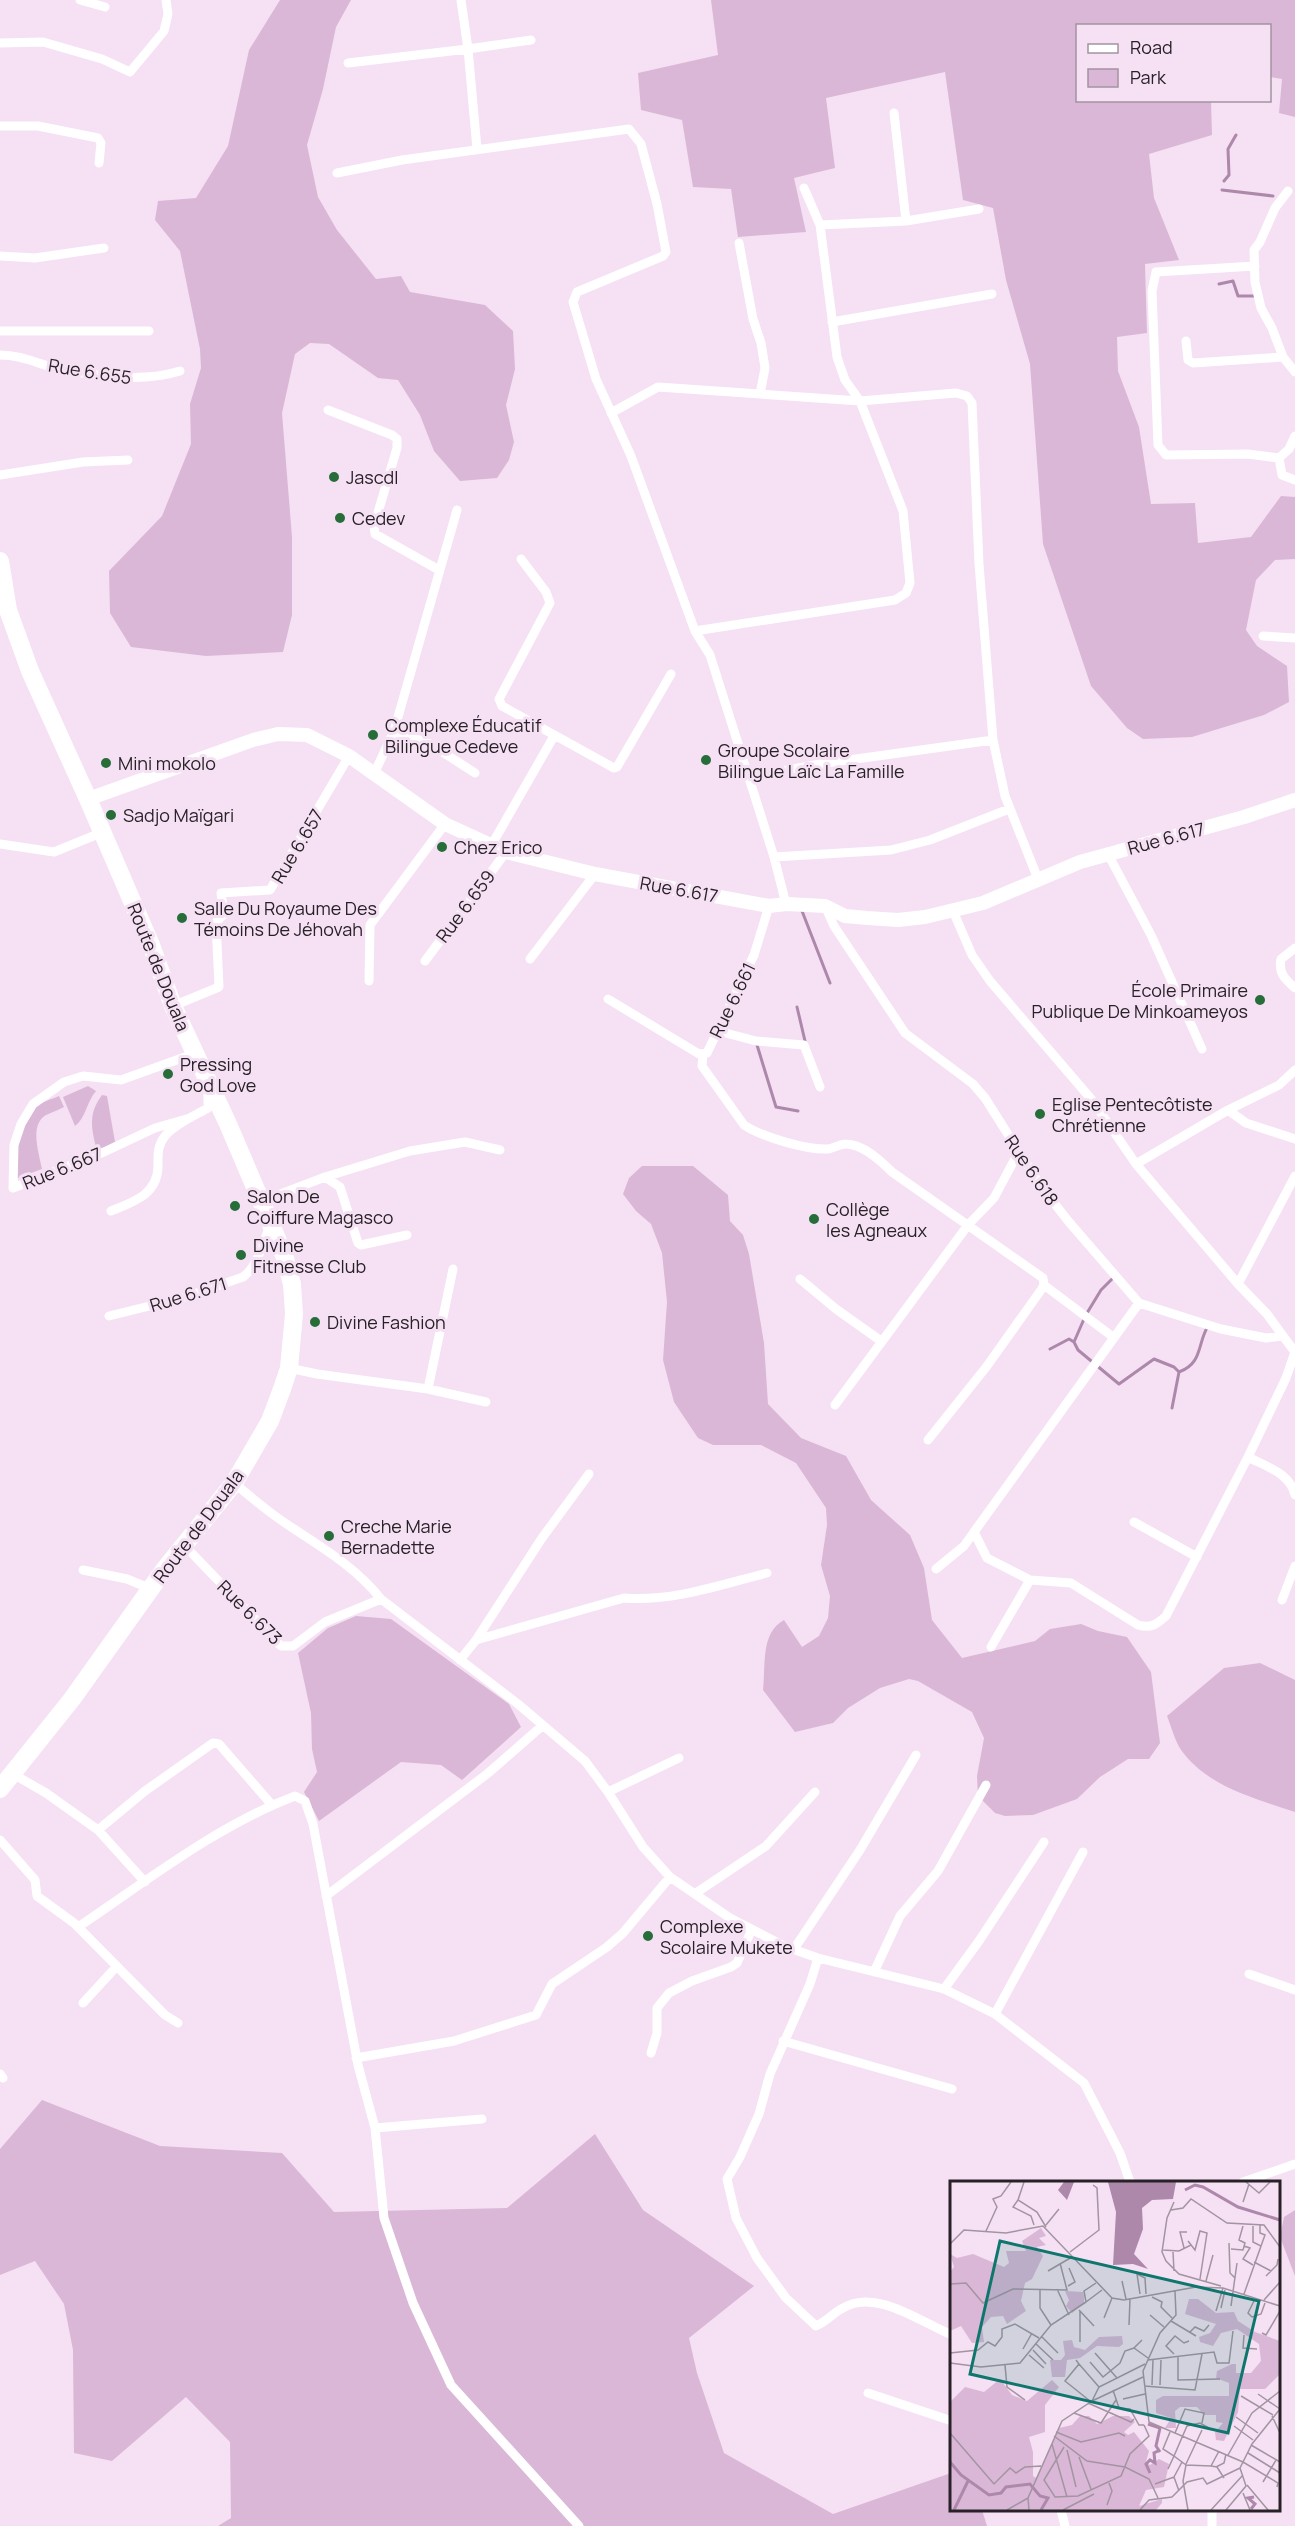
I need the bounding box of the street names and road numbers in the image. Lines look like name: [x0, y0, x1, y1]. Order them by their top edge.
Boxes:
street label: Rue 6.655: [47, 353, 133, 389]
street label: Rue 6.657: [265, 804, 329, 888]
street label: Rue 6.617: [1125, 816, 1207, 860]
street label: Rue 6.659: [430, 865, 500, 947]
street label: Rue 6.617: [638, 870, 720, 908]
street label: Route de Douala: [122, 899, 196, 1035]
street label: Rue 6.661: [703, 958, 761, 1042]
street label: Rue 6.618: [1000, 1130, 1064, 1210]
street label: Rue 6.667: [19, 1141, 105, 1195]
street label: Rue 6.671: [147, 1271, 229, 1317]
street label: Route de Douala: [147, 1464, 249, 1588]
street label: Rue 6.673: [213, 1575, 287, 1649]

